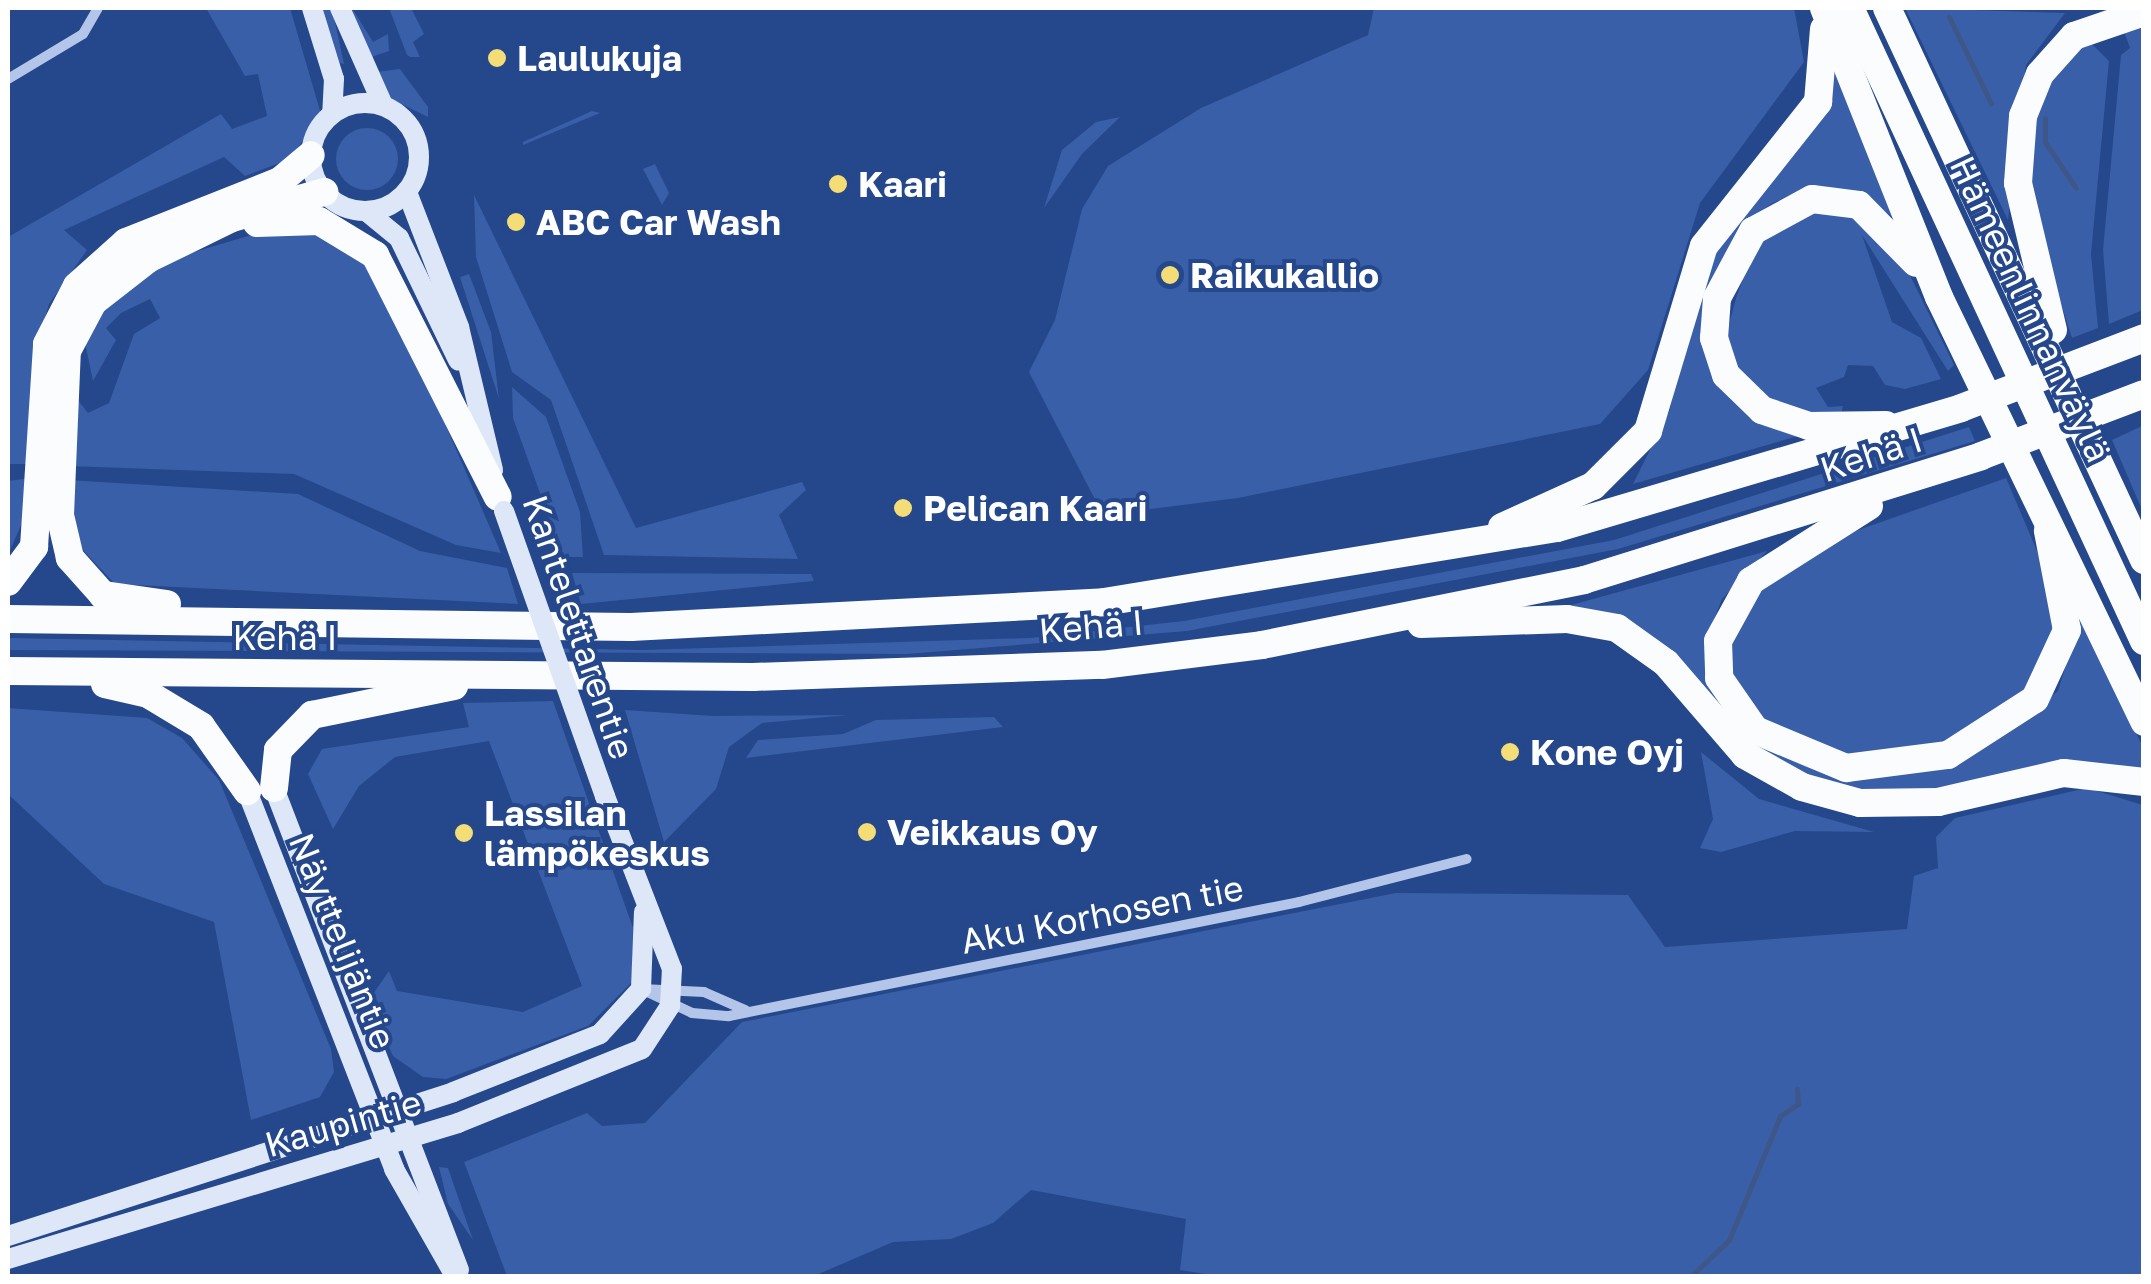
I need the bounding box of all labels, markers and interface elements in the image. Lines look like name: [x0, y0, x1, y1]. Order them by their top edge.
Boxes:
place label: Laulukuja: [517, 37, 682, 79]
marker: Laulukuja: [486, 47, 508, 69]
street label: Hämeenlinnanväylä: [1942, 150, 2120, 468]
place label: Kaari: [858, 163, 947, 205]
marker: Kaari: [827, 173, 849, 195]
place label: ABC Car Wash: [536, 201, 781, 243]
marker: ABC Car Wash: [505, 211, 527, 233]
place label: Raikukallio: [1190, 254, 1379, 296]
marker: Raikukallio: [1159, 264, 1181, 286]
street label: Kehä I: [1815, 418, 1927, 490]
place label: Pelican Kaari: [923, 487, 1147, 529]
street label: Kantelettarentie: [514, 490, 644, 764]
marker: Pelican Kaari: [892, 497, 914, 519]
street label: Kehä I: [1037, 601, 1145, 651]
street label: Kehä I: [233, 616, 337, 658]
place label: Kone Oyj: [1530, 731, 1684, 773]
marker: Kone Oyj: [1499, 741, 1521, 763]
place label: Lassilan lämpökeskus: [484, 792, 710, 874]
place label: Veikkaus Oy: [887, 811, 1098, 853]
marker: Veikkaus Oy: [856, 821, 878, 843]
marker: Lassilan lämpökeskus: [453, 822, 475, 844]
street label: Näyttelijäntie: [281, 827, 405, 1055]
street label: Aku Korhosen tie: [957, 866, 1247, 962]
street label: Kaupintie: [260, 1081, 426, 1165]

